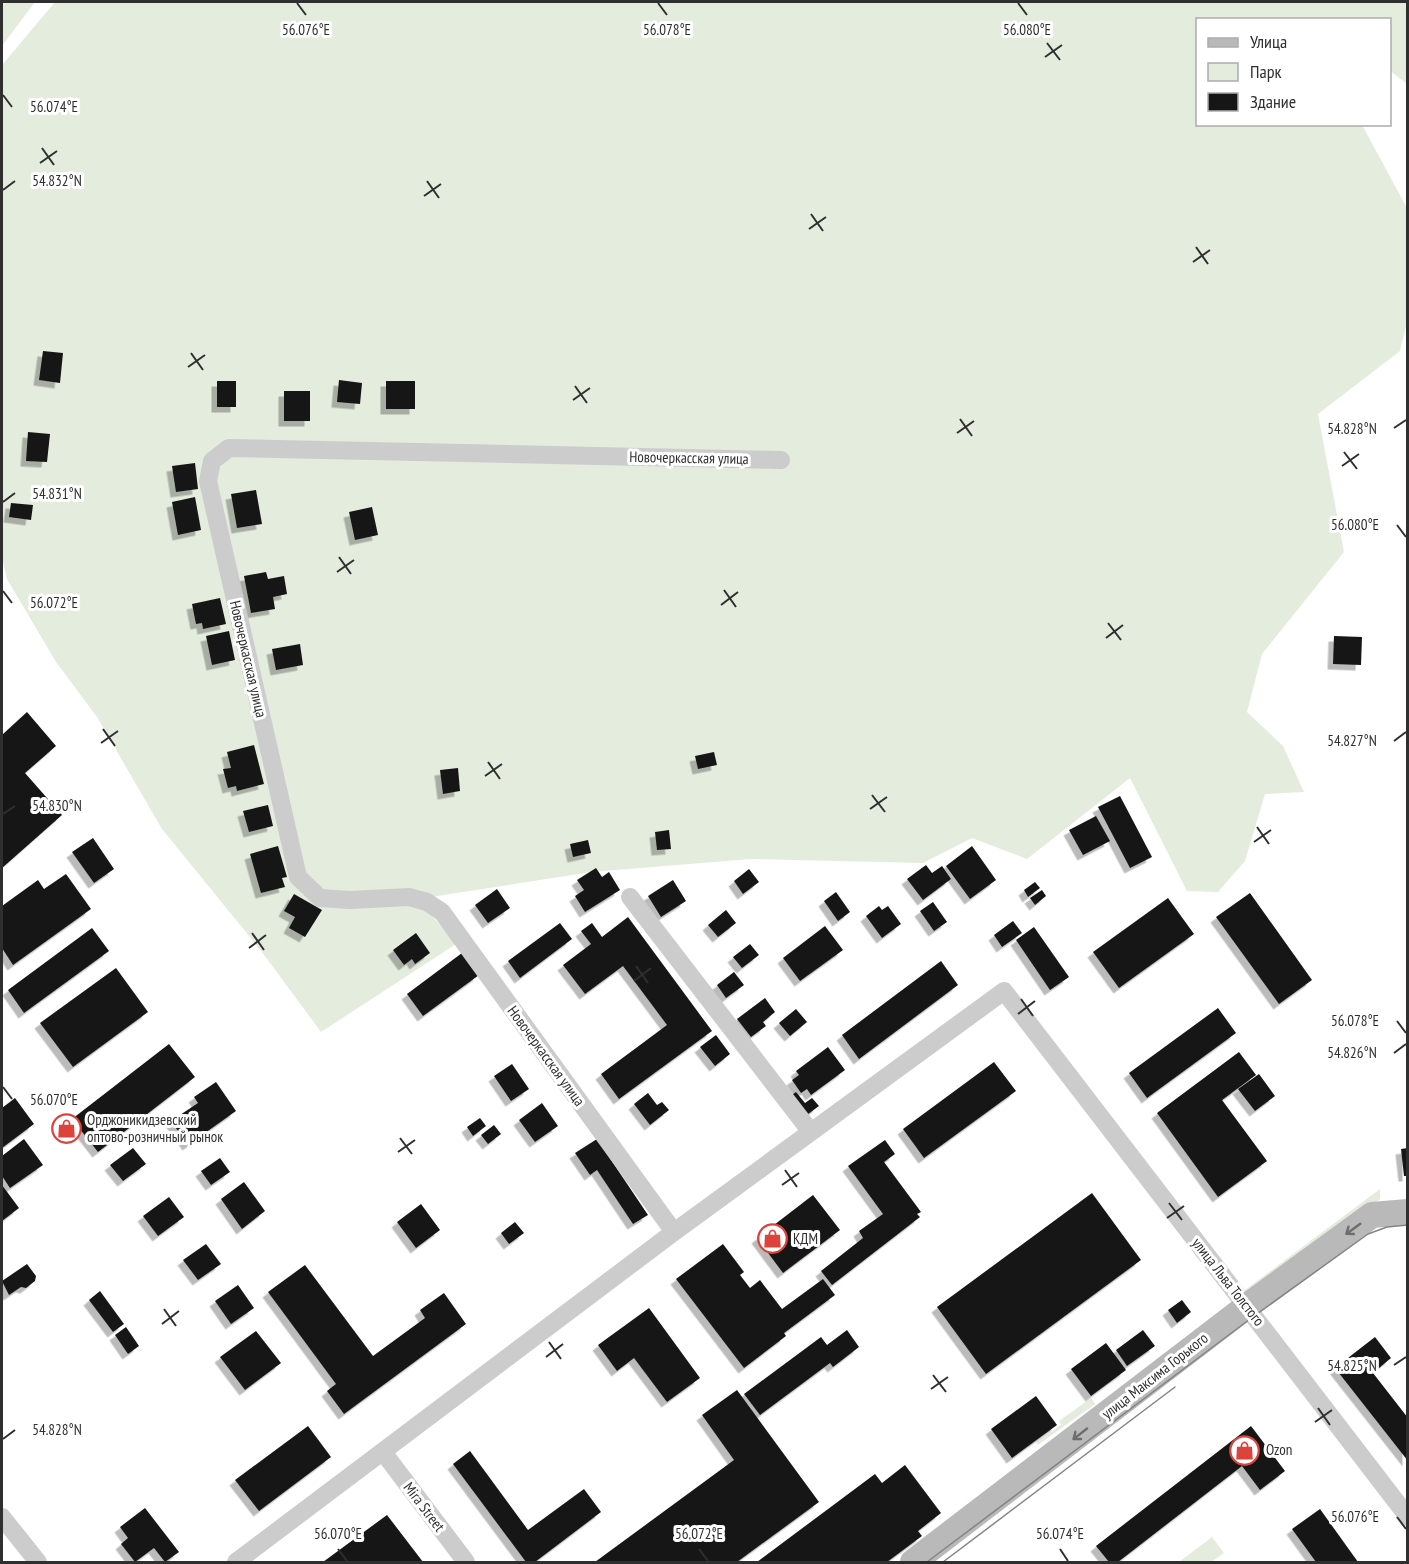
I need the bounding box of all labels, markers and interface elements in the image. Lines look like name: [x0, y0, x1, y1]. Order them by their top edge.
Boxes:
legend: [1196, 18, 1391, 126]
text: 56.076°E: [282, 20, 330, 39]
text: 56.078°E: [643, 20, 691, 39]
text: 56.080°E: [1003, 20, 1051, 39]
text: Улица: [1250, 30, 1287, 53]
text: Парк: [1250, 60, 1281, 83]
text: Здание: [1250, 90, 1296, 113]
text: 56.074°E: [30, 97, 78, 116]
text: 54.832°N: [32, 171, 82, 190]
text: 54.828°N: [1327, 419, 1377, 438]
street label: Новочеркасская улица: [629, 447, 749, 468]
text: 54.831°N: [32, 484, 82, 503]
text: 56.080°E: [1331, 515, 1379, 534]
text: 56.072°E: [30, 593, 78, 612]
street label: Новочеркасская улица: [226, 599, 271, 719]
text: 54.827°N: [1327, 731, 1377, 750]
text: 54.830°N: [32, 796, 82, 815]
street label: Новочеркасская улица: [504, 1002, 589, 1110]
text: 56.078°E: [1331, 1011, 1379, 1030]
text: 54.826°N: [1327, 1043, 1377, 1062]
text: 56.070°E: [30, 1090, 78, 1109]
place label: Орджоникидзевский оптово-розничный рынок: [87, 1110, 223, 1146]
shop icon: Орджоникидзевский оптово-розничный рынок: [50, 1113, 82, 1145]
one-way arrow: [1346, 1222, 1362, 1235]
shop icon: КДМ: [756, 1223, 788, 1255]
place label: КДМ: [793, 1229, 818, 1248]
street label: улица Льва Толстого: [1188, 1234, 1269, 1330]
street label: улица Максима Горького: [1098, 1328, 1212, 1423]
text: 54.825°N: [1327, 1356, 1377, 1375]
text: 54.828°N: [32, 1420, 82, 1439]
one-way arrow: [1072, 1427, 1088, 1440]
shop icon: Ozon: [1229, 1434, 1261, 1466]
place label: Ozon: [1266, 1440, 1292, 1459]
street label: Mira Street: [400, 1478, 449, 1535]
text: 56.076°E: [1331, 1507, 1379, 1526]
text: 56.070°E: [314, 1524, 362, 1543]
text: 56.072°E: [675, 1524, 723, 1543]
text: 56.074°E: [1036, 1524, 1084, 1543]

